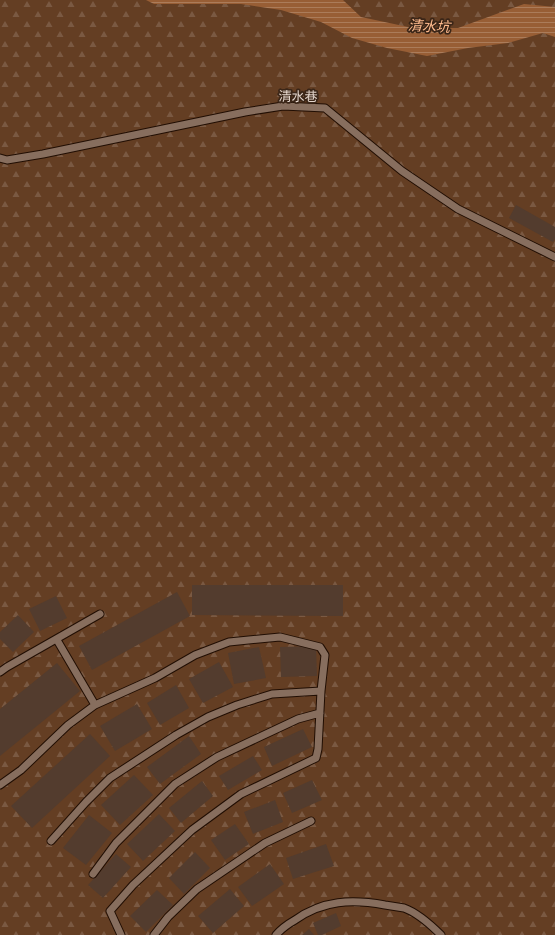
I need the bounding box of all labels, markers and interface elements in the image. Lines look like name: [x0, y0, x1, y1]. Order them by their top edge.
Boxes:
water label: 清水坑: [408, 16, 452, 36]
street label: 清水巷: [278, 88, 318, 105]

